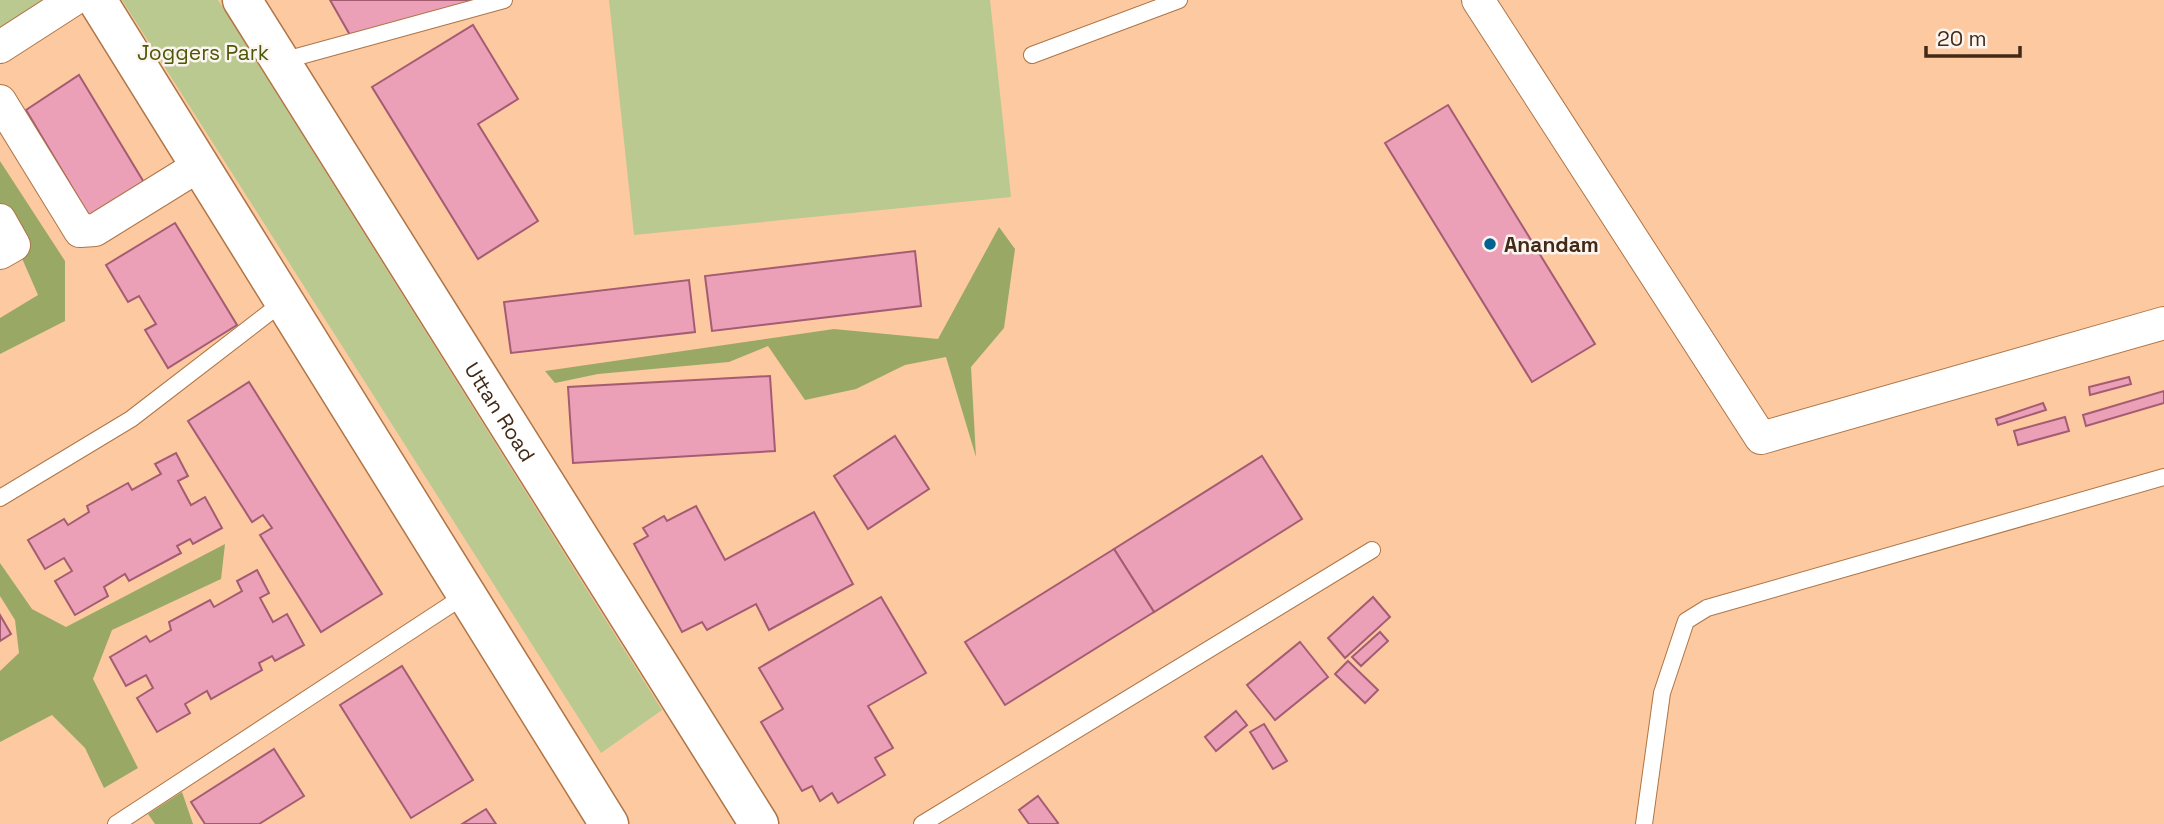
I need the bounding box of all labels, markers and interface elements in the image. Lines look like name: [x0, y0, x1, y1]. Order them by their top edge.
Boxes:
scale bar: [1926, 14, 2021, 58]
text: 20 m: [1937, 25, 1987, 52]
park label: Joggers Park: [137, 39, 269, 66]
place label: Anandam: [1504, 231, 1599, 258]
marker: Anandam: [1482, 236, 1498, 252]
street label: Uttan Road: [459, 357, 542, 466]

